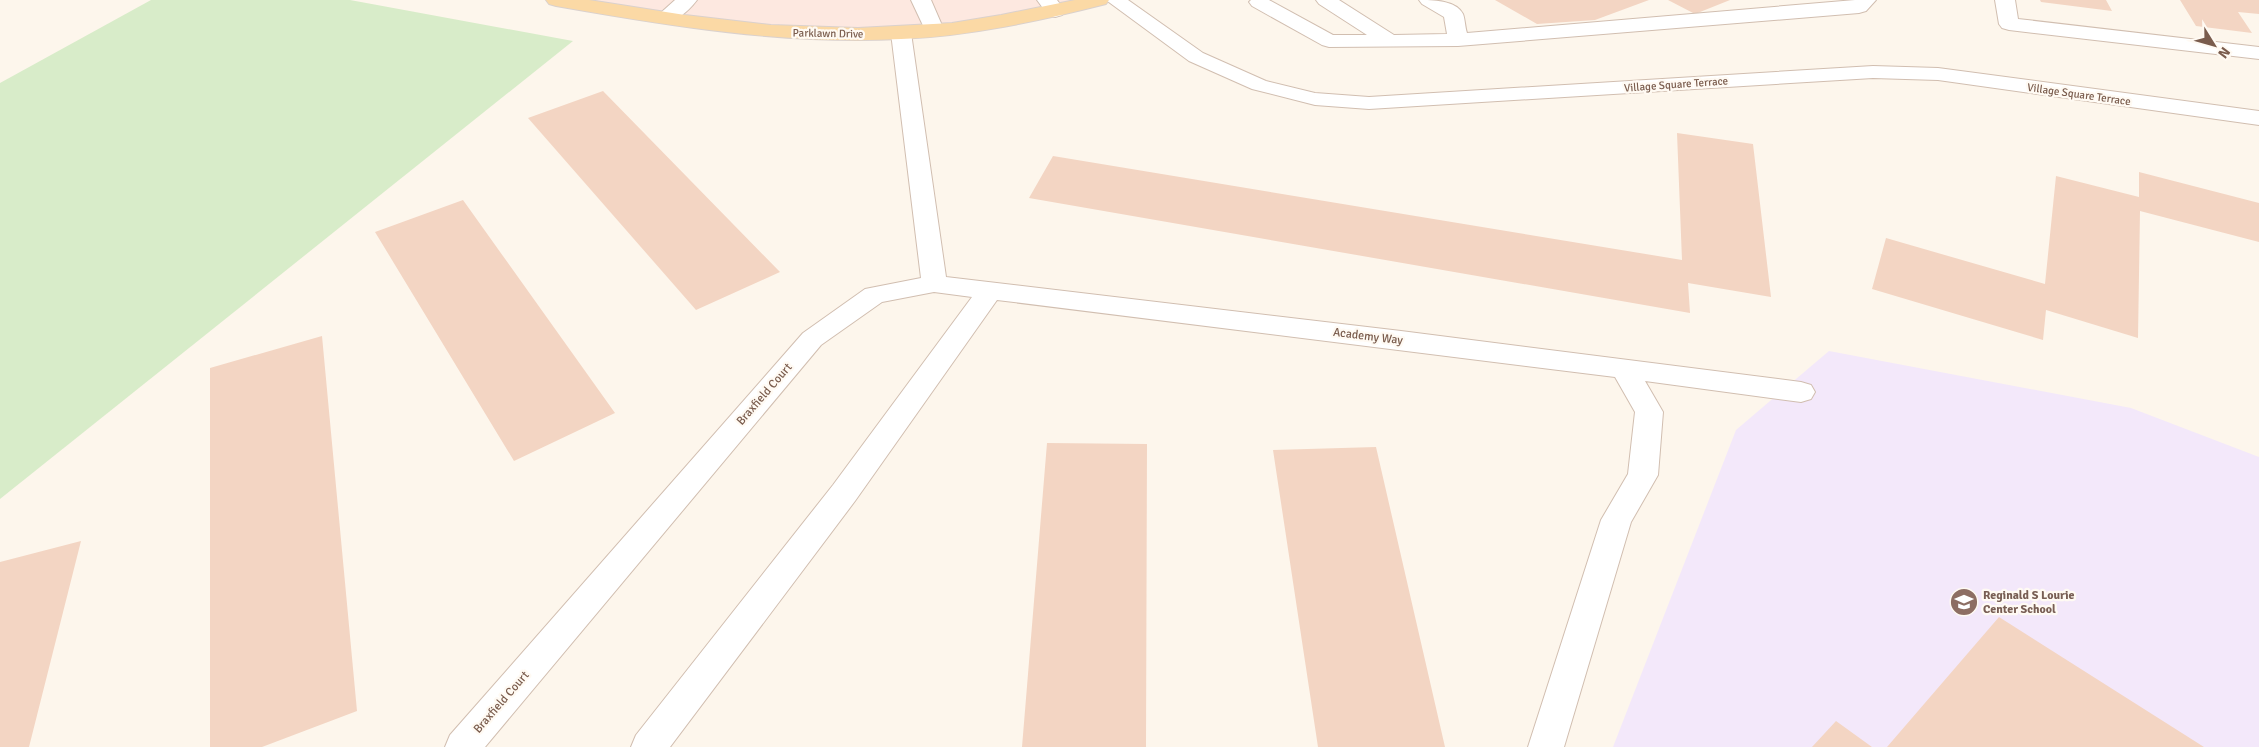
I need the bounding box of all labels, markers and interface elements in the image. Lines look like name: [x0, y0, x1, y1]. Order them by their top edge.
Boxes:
north arrow: [2189, 20, 2239, 70]
street label: Parklawn Drive: [793, 26, 863, 41]
text: N: [2214, 44, 2234, 62]
street label: Village Square Terrace: [1624, 74, 1729, 95]
street label: Village Square Terrace: [2026, 81, 2132, 108]
street label: Academy Way: [1332, 325, 1404, 348]
street label: Braxfield Court: [733, 360, 795, 428]
school or university icon: Reginald S Lourie Center School: [1949, 587, 1979, 617]
place label: Reginald S Lourie Center School: [1983, 588, 2075, 617]
street label: Braxfield Court: [470, 668, 532, 736]

